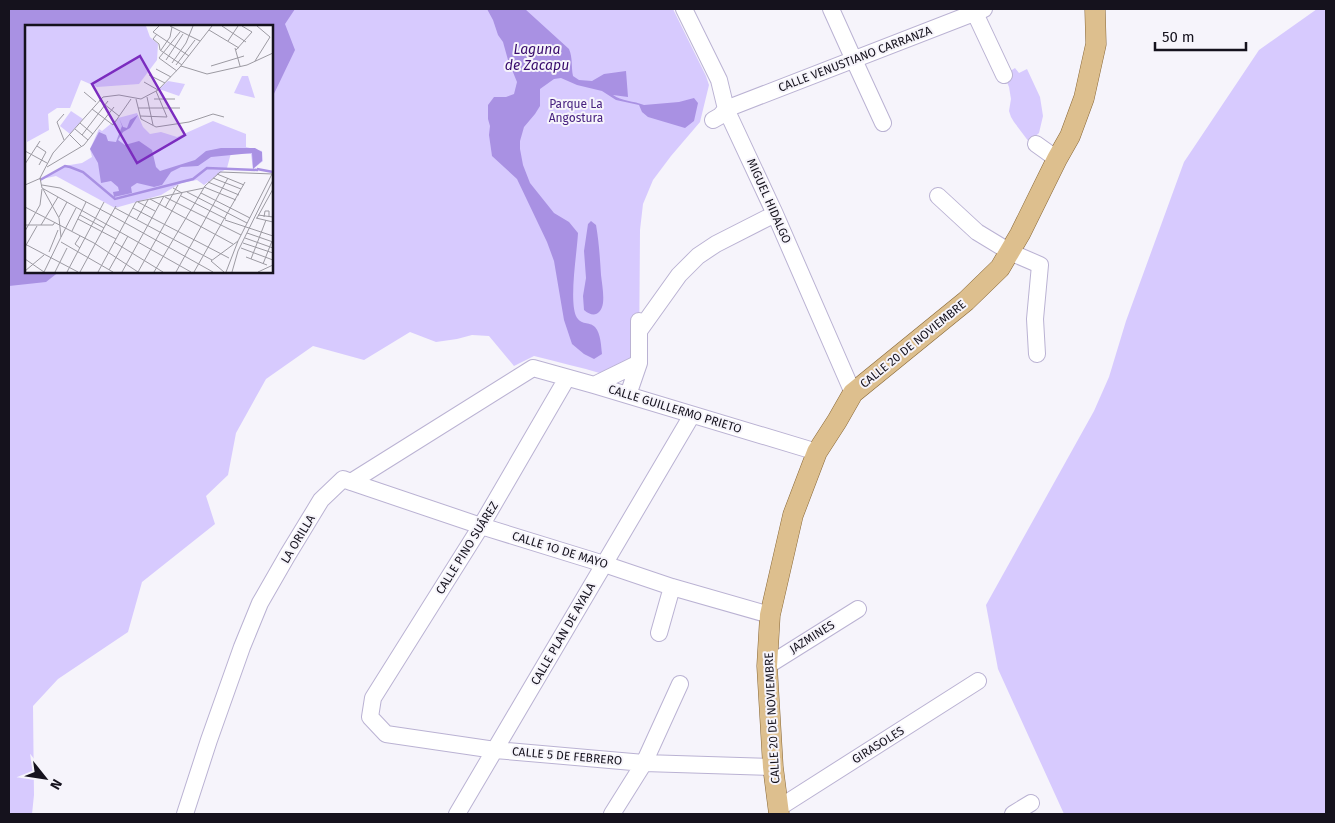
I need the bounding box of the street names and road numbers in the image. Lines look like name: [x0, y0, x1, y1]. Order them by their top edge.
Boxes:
street label: CALLE VENUSTIANO CARRANZA: [776, 23, 934, 95]
street label: MIGUEL HIDALGO: [744, 156, 794, 246]
street label: CALLE 20 DE NOVIEMBRE: [857, 297, 969, 391]
street label: CALLE GUILLERMO PRIETO: [607, 382, 743, 436]
street label: CALLE PINO SUÁREZ: [432, 499, 501, 597]
street label: LA ORILLA: [278, 512, 318, 566]
street label: CALLE 1O DE MAYO: [510, 529, 610, 571]
street label: CALLE PLAN DE AYALA: [528, 580, 598, 688]
street label: JAZMINES: [787, 617, 838, 656]
street label: CALLE 20 DE NOVIEMBRE: [762, 652, 782, 784]
street label: GIRASOLES: [849, 723, 907, 767]
street label: CALLE 5 DE FEBRERO: [511, 744, 623, 768]

